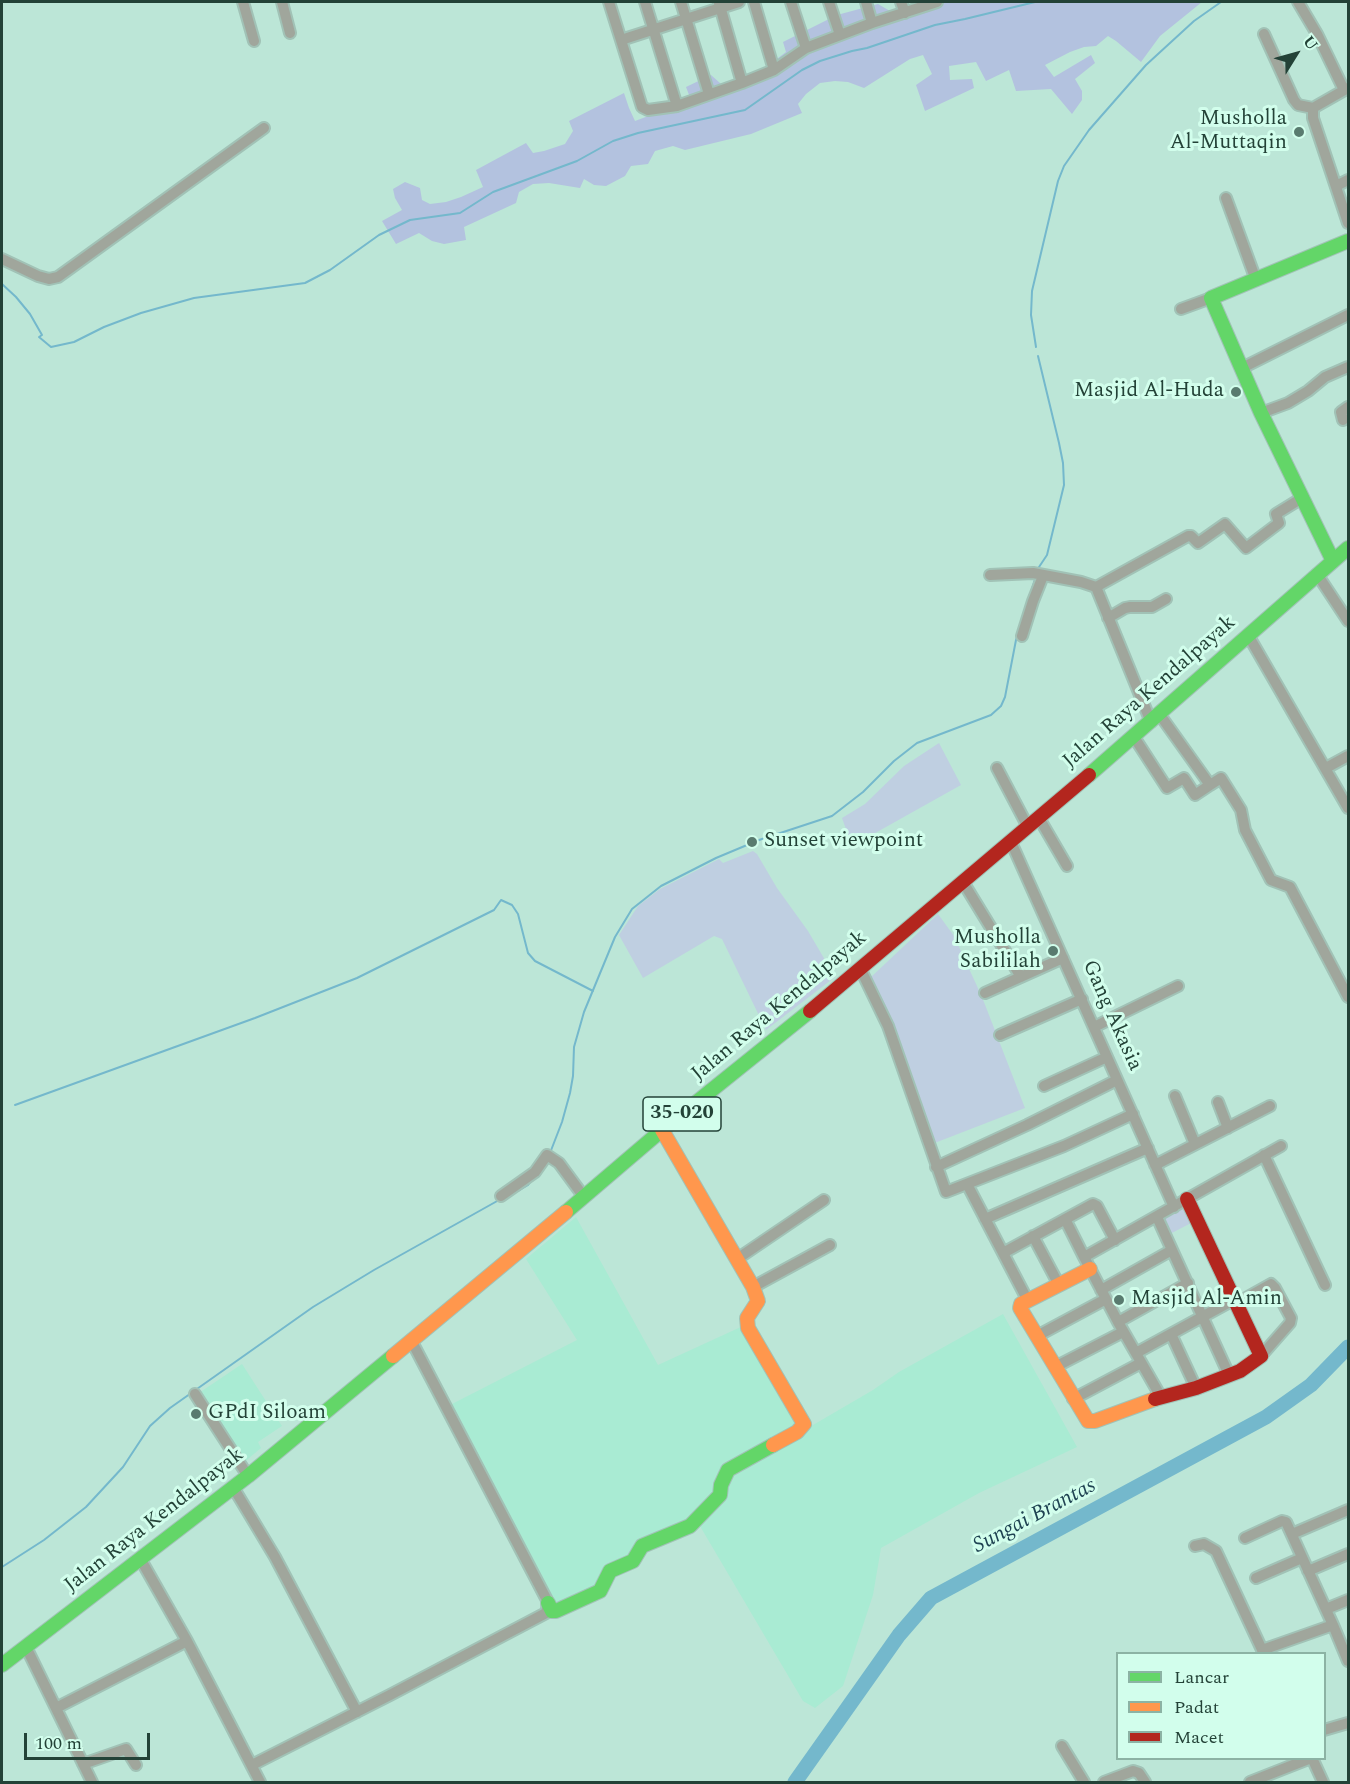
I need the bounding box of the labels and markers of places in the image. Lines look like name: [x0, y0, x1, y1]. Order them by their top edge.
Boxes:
place label: Musholla Al-Muttaqin: [1170, 107, 1287, 157]
marker: Musholla Al-Muttaqin: [1292, 125, 1306, 139]
place label: Masjid Al-Huda: [1074, 379, 1224, 405]
marker: Masjid Al-Huda: [1229, 385, 1243, 399]
place label: Sunset viewpoint: [764, 829, 923, 855]
marker: Sunset viewpoint: [745, 835, 759, 849]
place label: Musholla Sabililah: [954, 926, 1041, 976]
marker: Musholla Sabililah: [1046, 944, 1060, 958]
place label: Masjid Al-Amin: [1131, 1287, 1282, 1313]
marker: Masjid Al-Amin: [1112, 1293, 1126, 1307]
place label: GPdI Siloam: [208, 1401, 326, 1427]
marker: GPdI Siloam: [189, 1407, 203, 1421]

